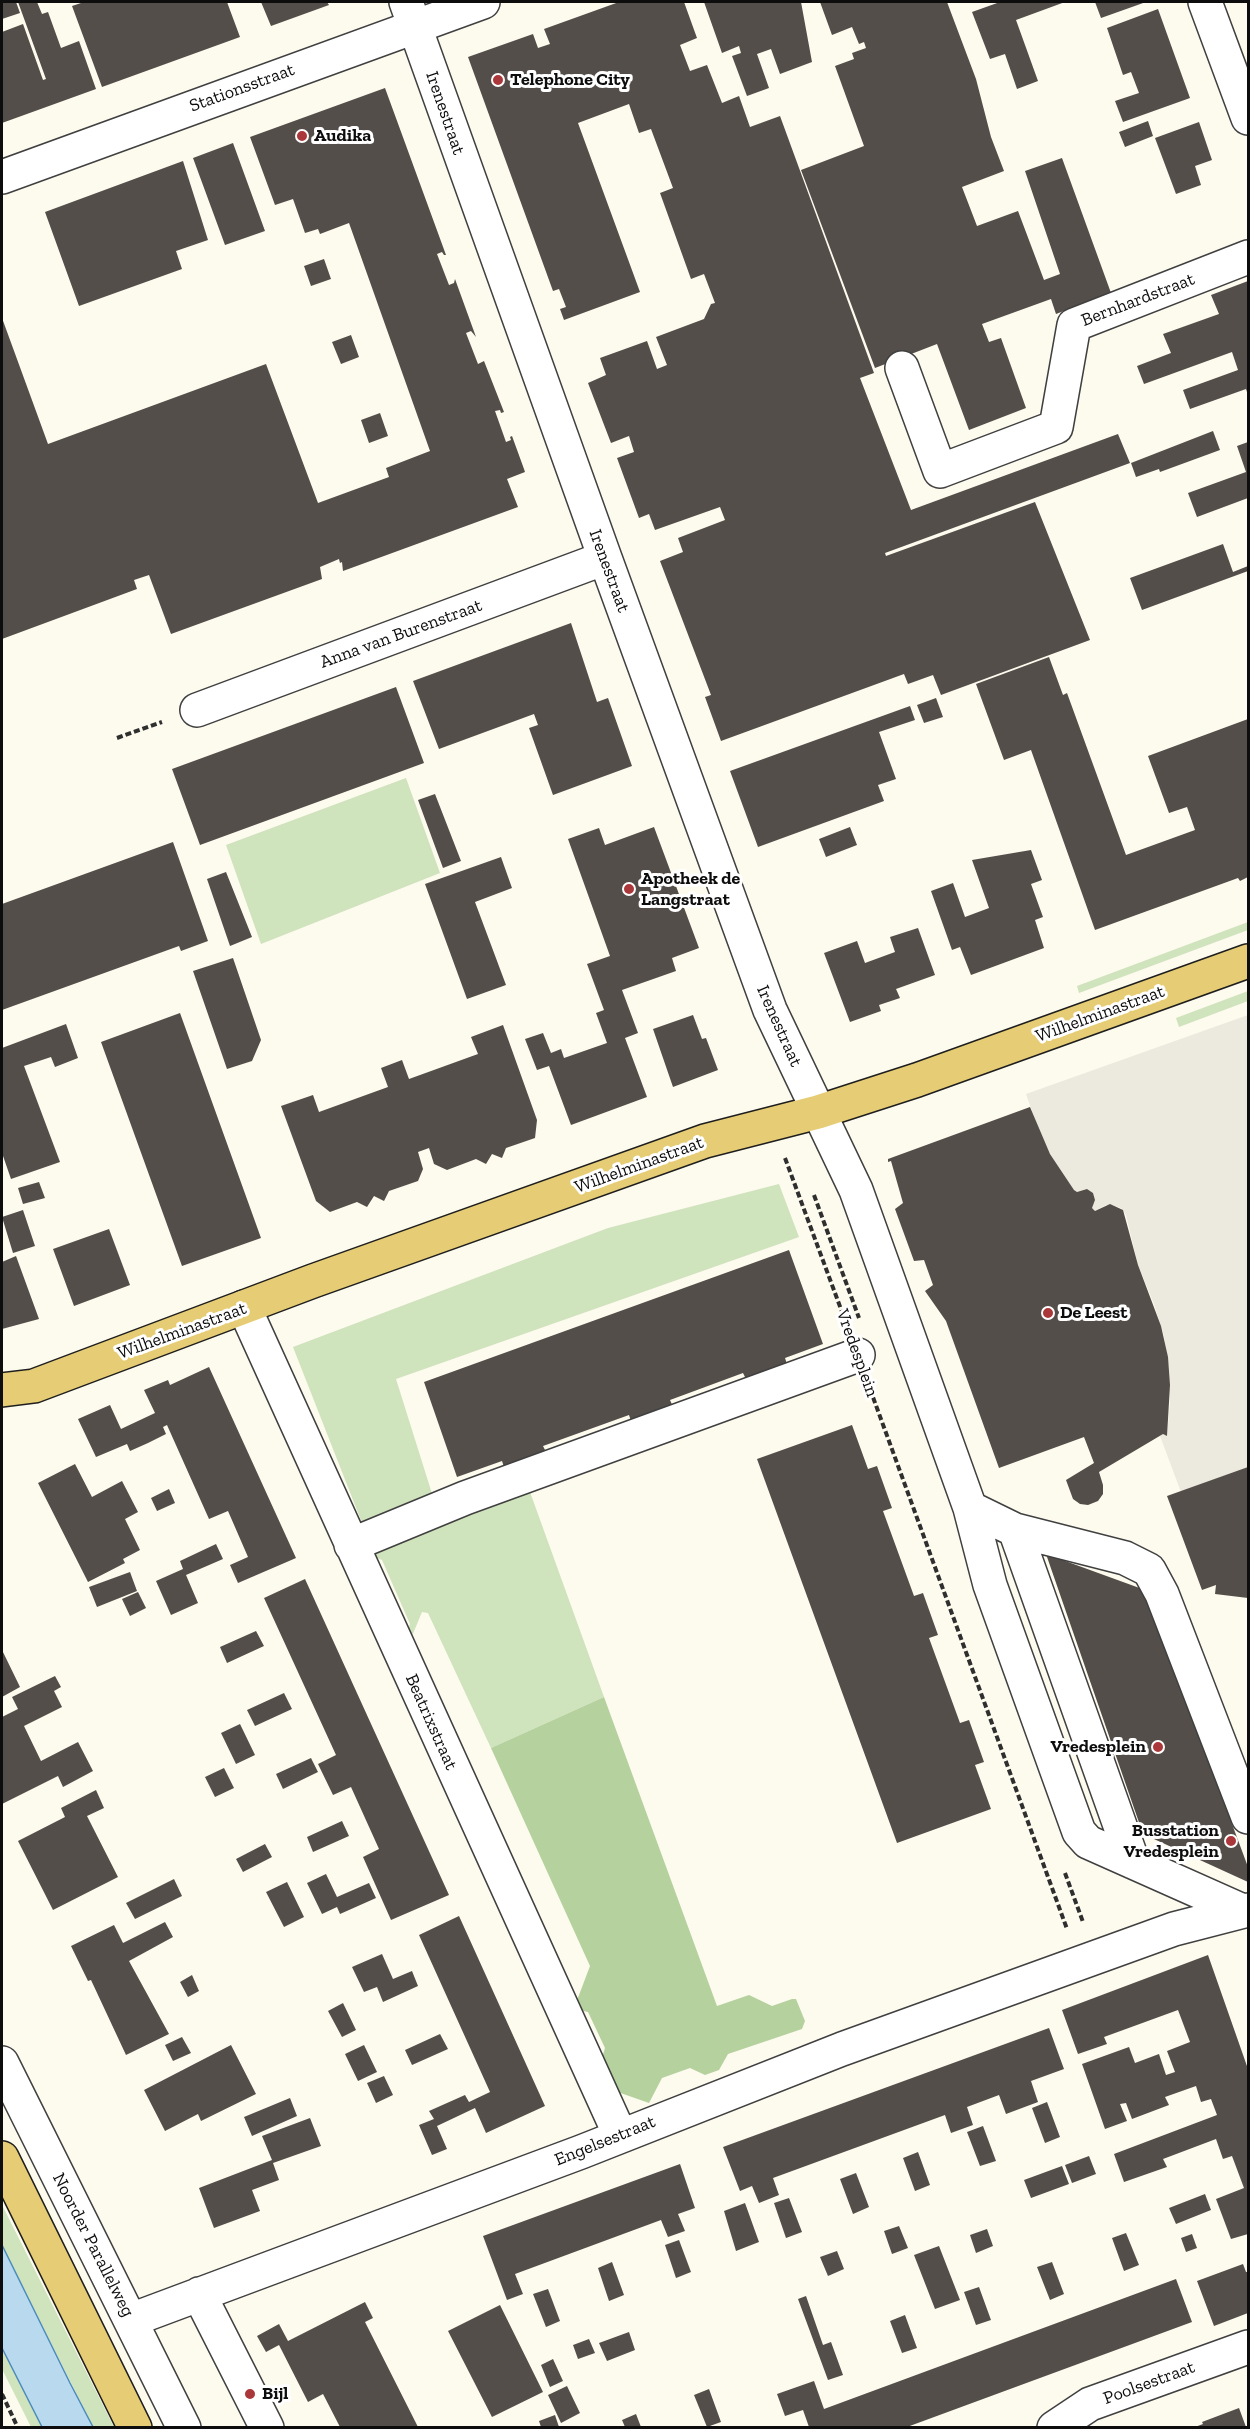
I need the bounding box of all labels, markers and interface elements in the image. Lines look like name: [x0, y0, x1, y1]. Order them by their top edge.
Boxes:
street label: Stationsstraat: [186, 59, 298, 117]
street label: Irenestraat: [421, 68, 469, 158]
place label: Telephone City: [510, 69, 630, 91]
marker: Telephone City: [491, 73, 505, 87]
place label: Audika: [314, 125, 371, 147]
marker: Audika: [295, 129, 309, 143]
street label: Bernhardstraat: [1078, 268, 1198, 332]
street label: Irenestraat: [584, 527, 634, 615]
street label: Anna van Burenstraat: [317, 595, 485, 673]
place label: Apotheek de Langstraat: [641, 868, 740, 910]
marker: Apotheek de Langstraat: [622, 882, 636, 896]
street label: Wilhelminastraat: [1033, 981, 1167, 1047]
street label: Irenestraat: [751, 982, 807, 1070]
street label: Wilhelminastraat: [572, 1132, 706, 1198]
street label: Wilhelminastraat: [115, 1298, 249, 1364]
place label: De Leest: [1060, 1302, 1127, 1324]
street label: Vredesplein: [831, 1306, 883, 1400]
marker: De Leest: [1041, 1306, 1055, 1320]
street label: Beatrixstraat: [400, 1671, 462, 1773]
place label: Vredesplein: [1051, 1736, 1146, 1758]
marker: Vredesplein: [1151, 1740, 1165, 1754]
place label: Busstation Vredesplein: [1124, 1820, 1219, 1862]
marker: Busstation Vredesplein: [1224, 1834, 1238, 1848]
street label: Engelsestraat: [552, 2111, 658, 2171]
street label: Noorder Parallelweg: [47, 2169, 139, 2321]
street label: Poolsestraat: [1100, 2356, 1198, 2410]
place label: Bijl: [262, 2383, 288, 2405]
marker: Bijl: [243, 2387, 257, 2401]

